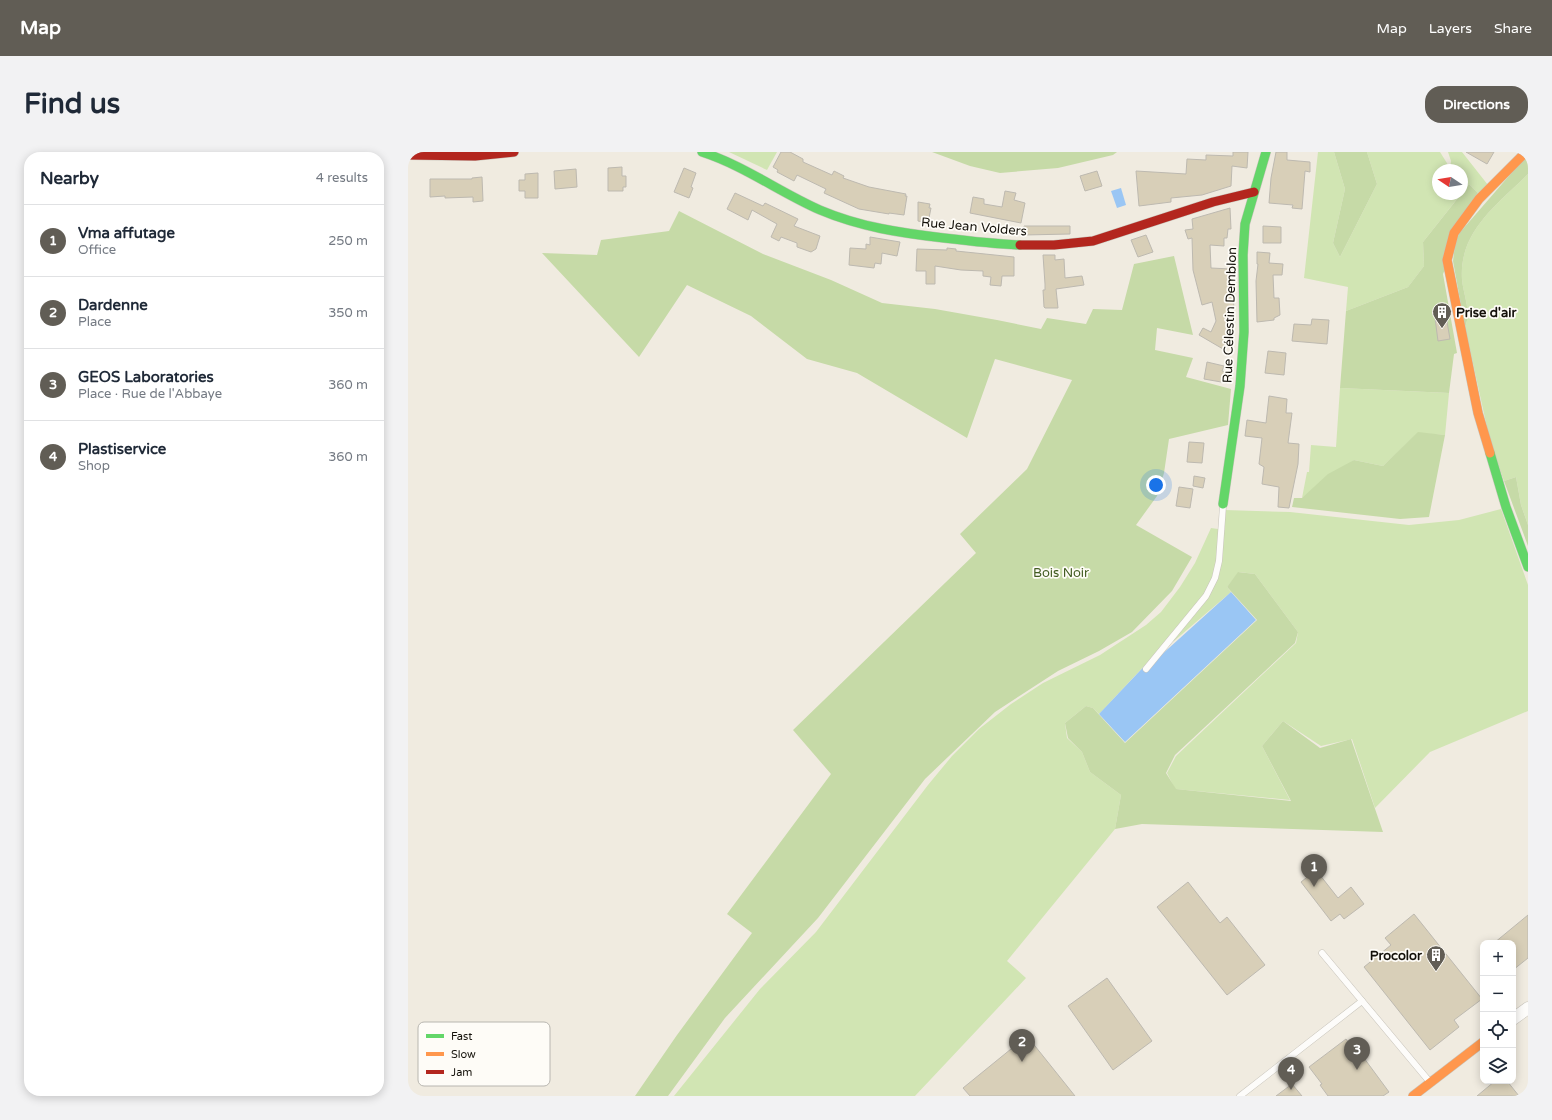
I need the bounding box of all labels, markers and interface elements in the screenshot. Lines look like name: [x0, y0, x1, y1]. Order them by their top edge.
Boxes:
text: Map: [20, 17, 61, 39]
text: Map: [1377, 20, 1407, 37]
text: Layers: [1429, 20, 1472, 37]
text: Share: [1494, 20, 1532, 37]
button: Directions: [1425, 86, 1528, 123]
text: Find us: [24, 87, 120, 121]
north arrow: [1432, 164, 1468, 200]
text: Nearby: [40, 168, 99, 189]
text: 4 results: [316, 170, 368, 186]
street label: Rue Jean Volders: [920, 214, 1027, 240]
text: Vma affutage: [78, 224, 175, 242]
text: 1: [49, 233, 57, 249]
text: 250 m: [328, 233, 368, 249]
text: Office: [78, 242, 116, 258]
street label: Rue Célestin Demblon: [1220, 247, 1240, 383]
text: Dardenne: [78, 296, 148, 314]
building icon: Prise d'air: [1431, 301, 1453, 329]
text: 2: [49, 305, 57, 321]
text: 350 m: [328, 305, 368, 321]
place label: Prise d'air: [1456, 305, 1517, 321]
text: Place: [78, 314, 111, 330]
text: GEOS Laboratories: [78, 368, 214, 386]
text: 3: [49, 377, 57, 393]
text: 360 m: [328, 377, 368, 393]
text: Place · Rue de l'Abbaye: [78, 386, 222, 402]
text: Plastiservice: [78, 440, 166, 458]
text: 4: [49, 449, 57, 465]
text: 360 m: [328, 449, 368, 465]
text: Shop: [78, 458, 110, 474]
your location: [1146, 475, 1166, 495]
park label: Bois Noir: [1033, 565, 1089, 581]
pin: 1: [1301, 854, 1327, 887]
map controls: [1480, 940, 1516, 1084]
button: +: [1480, 940, 1516, 976]
building icon: Procolor: [1425, 944, 1447, 972]
place label: Procolor: [1370, 948, 1423, 964]
button: −: [1480, 976, 1516, 1012]
button: locate: [1480, 1012, 1516, 1048]
legend: [418, 1022, 550, 1086]
pin: 2: [1009, 1029, 1035, 1062]
text: Fast: [451, 1030, 472, 1043]
pin: 3: [1344, 1037, 1370, 1070]
text: Slow: [451, 1048, 476, 1061]
button: layers: [1480, 1048, 1516, 1084]
pin: 4: [1278, 1057, 1304, 1090]
text: Jam: [451, 1066, 472, 1079]

